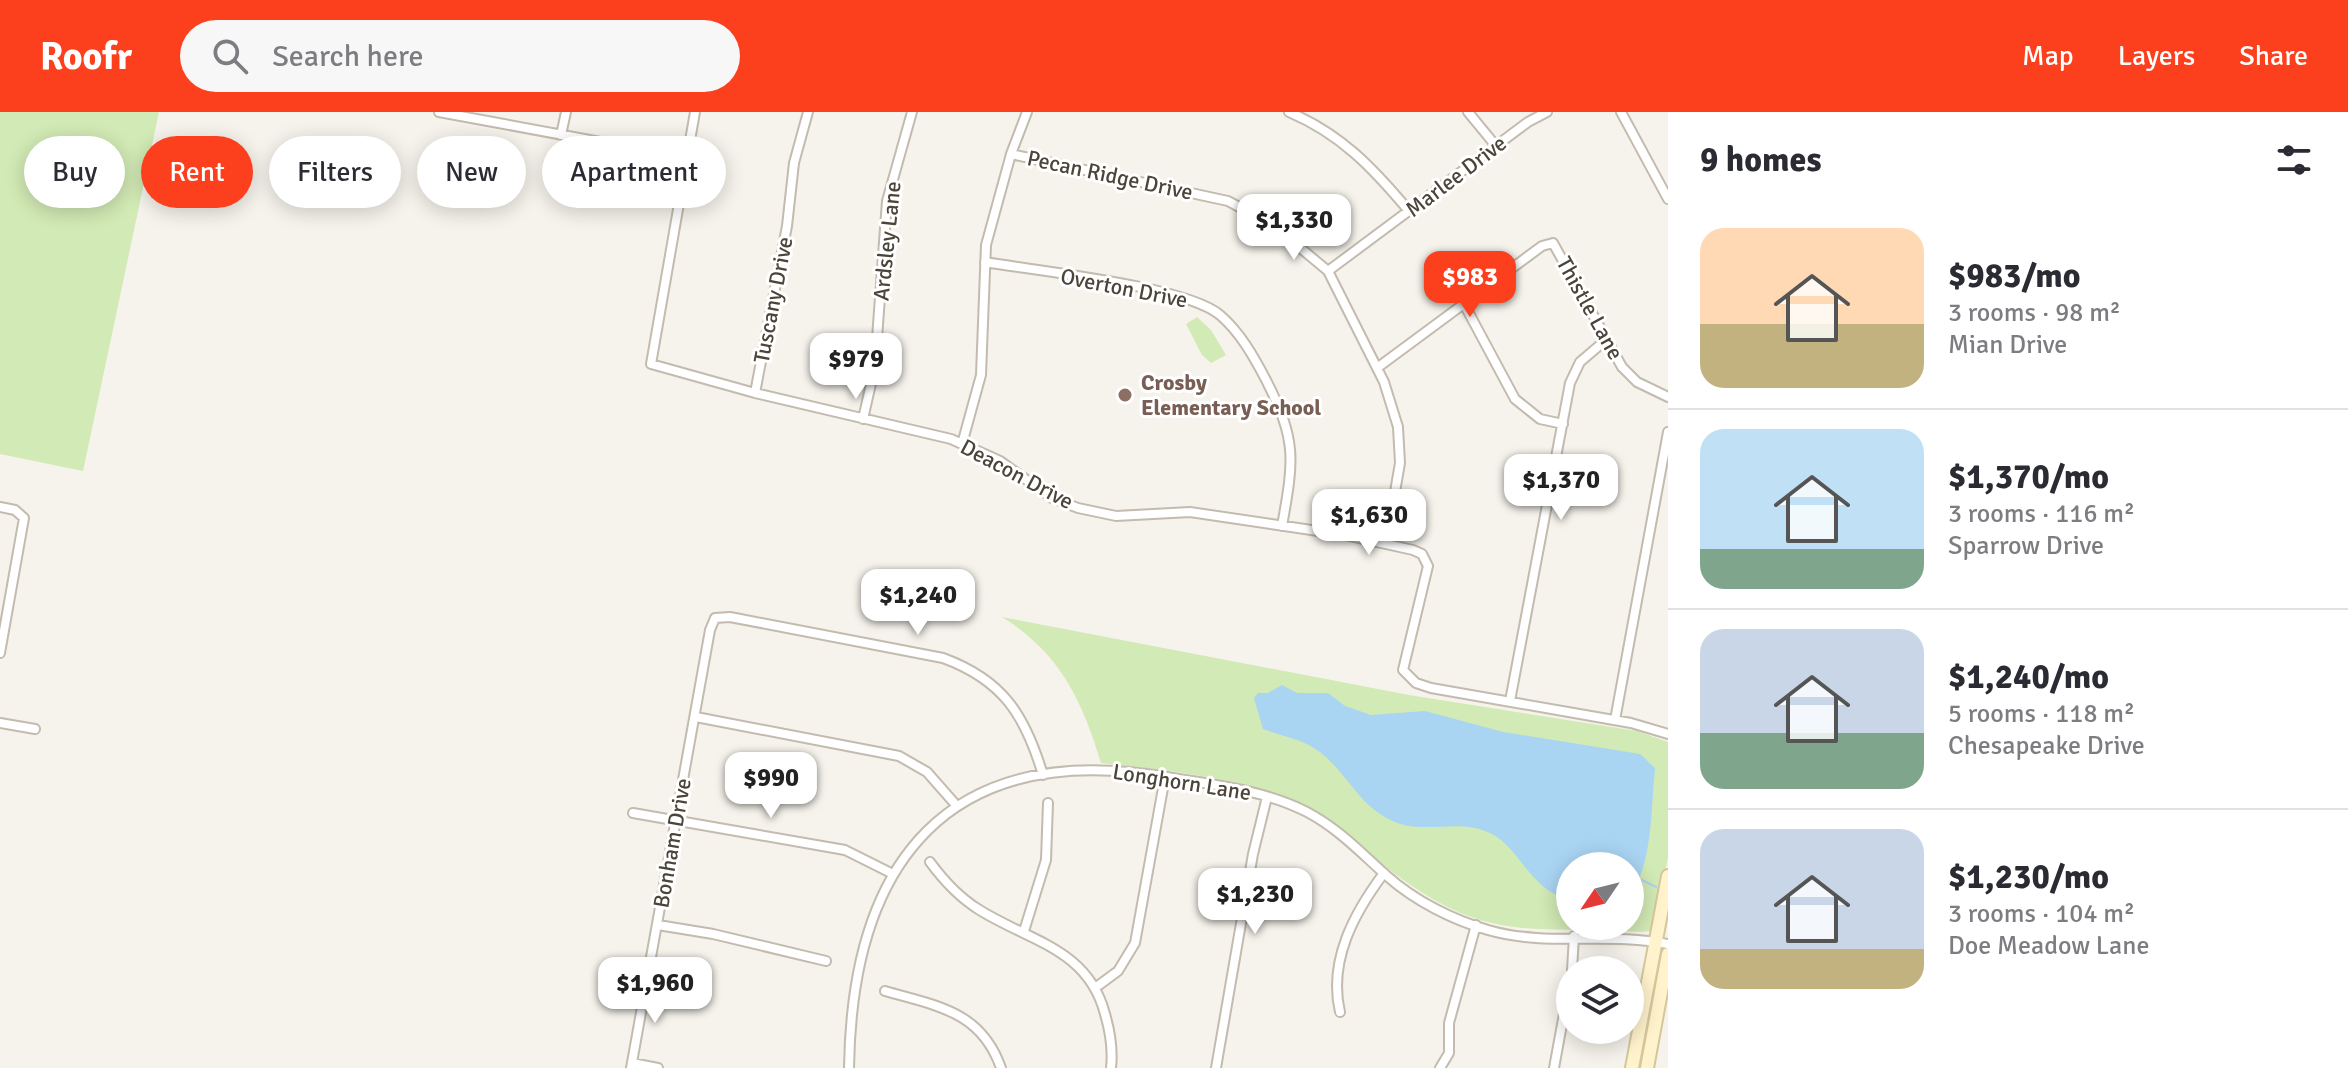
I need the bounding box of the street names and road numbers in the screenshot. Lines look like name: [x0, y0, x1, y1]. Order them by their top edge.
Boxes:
street label: Marlee Drive: [1400, 129, 1512, 223]
street label: Pecan Ridge Drive: [1025, 144, 1195, 206]
street label: Ardsley Lane: [867, 180, 907, 302]
street label: Tuscany Drive: [748, 235, 798, 365]
street label: Thistle Lane: [1551, 252, 1629, 364]
street label: Overton Drive: [1058, 262, 1190, 314]
street label: Deacon Drive: [956, 433, 1078, 515]
street label: Longhorn Lane: [1111, 758, 1253, 806]
street label: Bonham Drive: [647, 776, 697, 910]

